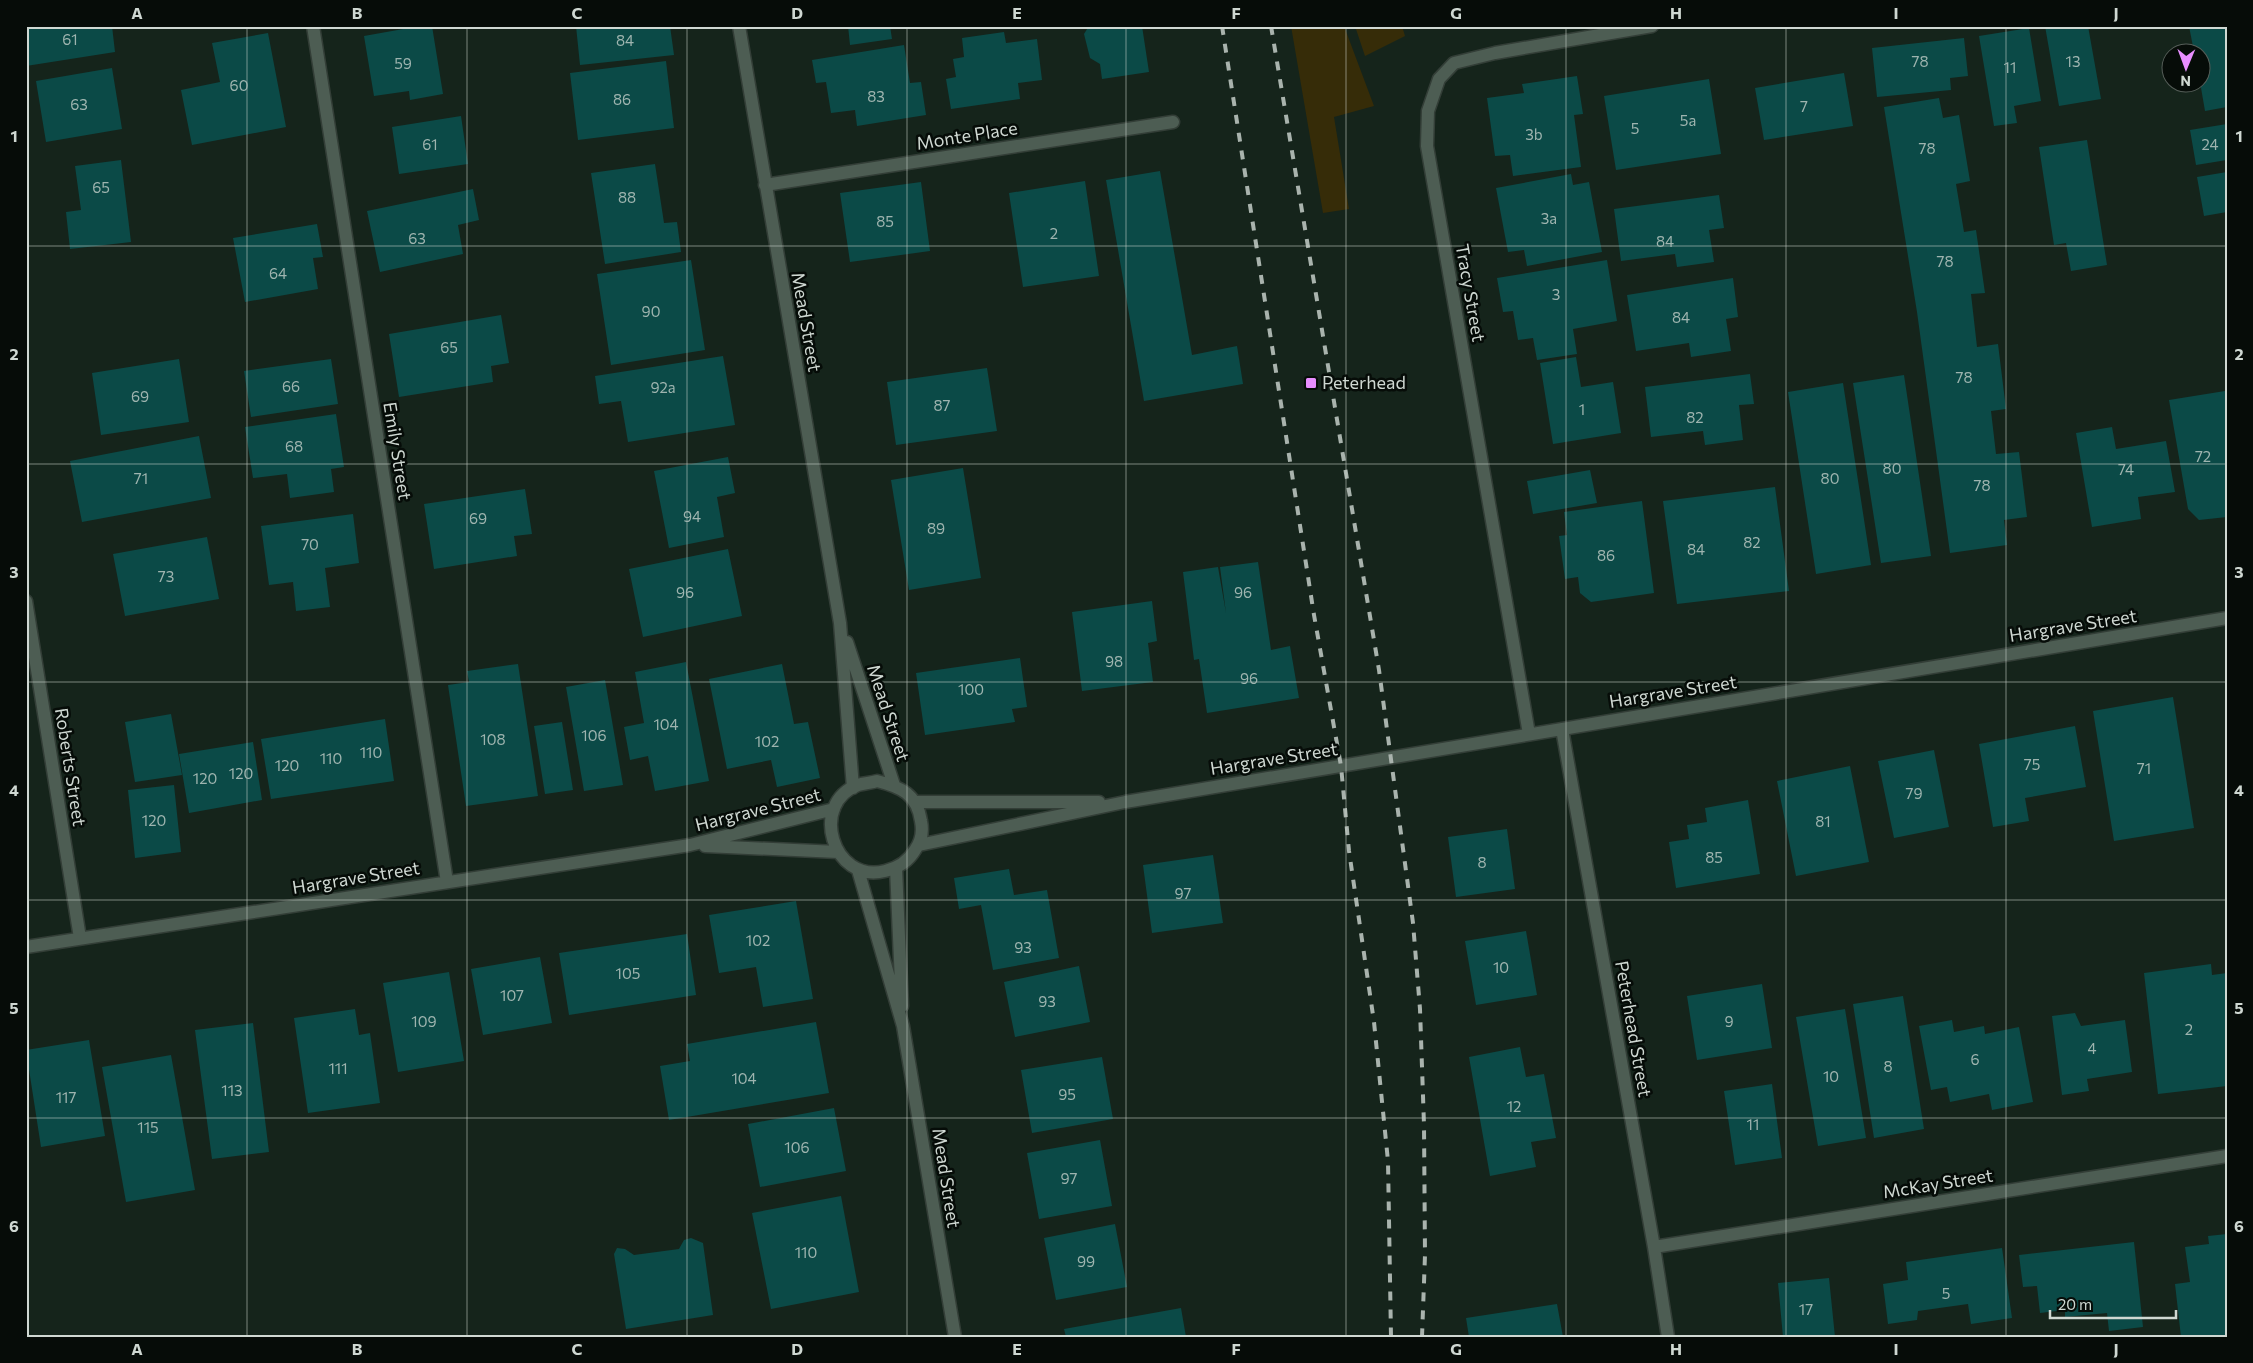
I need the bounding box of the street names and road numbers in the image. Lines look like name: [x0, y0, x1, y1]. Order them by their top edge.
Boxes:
street label: Monte Place: [915, 116, 1019, 154]
street label: Tracy Street: [1452, 242, 1490, 343]
street label: Mead Street: [787, 270, 827, 373]
street label: Emily Street: [379, 400, 417, 502]
street label: Hargrave Street: [2008, 604, 2138, 646]
street label: Mead Street: [863, 661, 915, 764]
street label: Hargrave Street: [1608, 670, 1738, 712]
street label: Roberts Street: [51, 706, 91, 828]
street label: Hargrave Street: [1209, 737, 1339, 779]
street label: Hargrave Street: [693, 783, 823, 835]
street label: Hargrave Street: [291, 856, 421, 898]
street label: Peterhead Street: [1611, 959, 1657, 1099]
street label: Mead Street: [928, 1126, 966, 1229]
street label: McKay Street: [1881, 1163, 1994, 1203]

